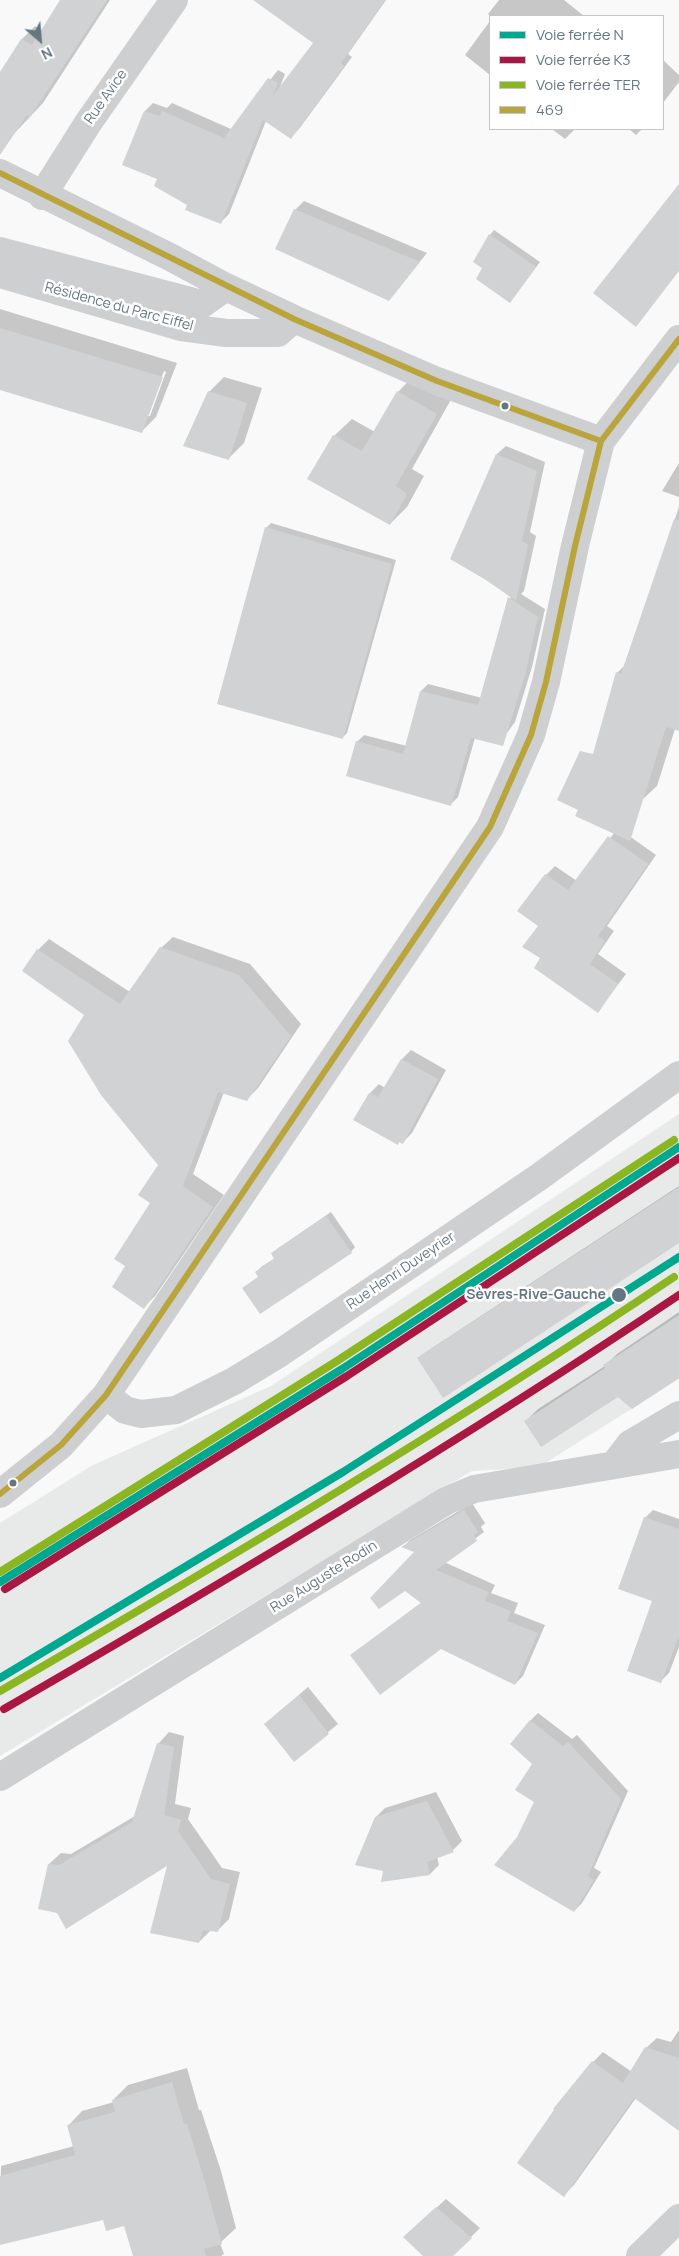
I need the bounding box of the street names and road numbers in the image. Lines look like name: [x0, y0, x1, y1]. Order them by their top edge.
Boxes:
street label: Rue Avice: [81, 67, 131, 127]
street label: Résidence du Parc Eiffel: [43, 279, 195, 335]
street label: Rue Henri Duveyrier: [344, 1229, 458, 1313]
street label: Rue Auguste Rodin: [268, 1537, 380, 1617]

